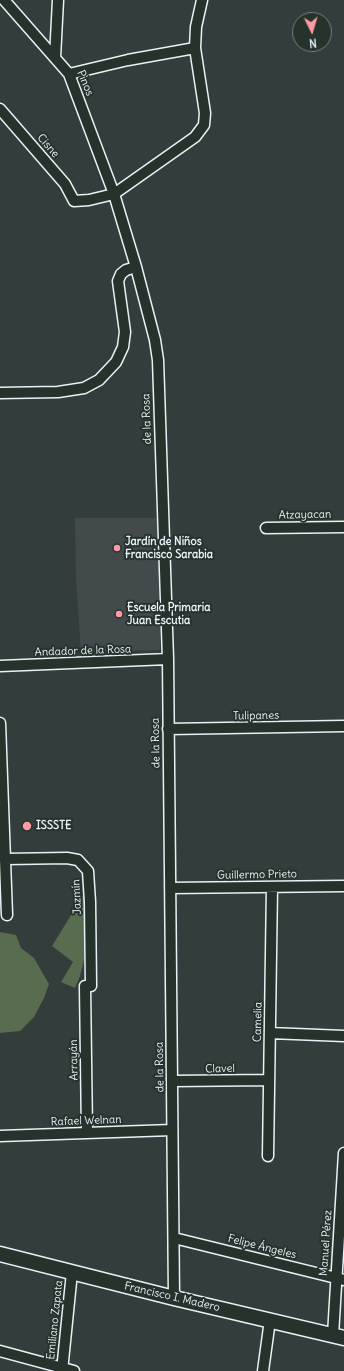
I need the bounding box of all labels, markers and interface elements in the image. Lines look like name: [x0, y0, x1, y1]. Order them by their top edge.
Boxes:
north arrow: [292, 12, 332, 52]
text: N: [309, 36, 317, 50]
street label: Pinos: [74, 68, 96, 98]
street label: Cisne: [34, 131, 62, 161]
street label: de la Rosa: [140, 393, 154, 445]
street label: Atzayacan: [279, 508, 331, 522]
place label: Jardín de Niños Francisco Sarabia: [125, 535, 213, 561]
marker: Jardín de Niños Francisco Sarabia: [112, 543, 122, 553]
place label: Escuela Primaria Juan Escutia: [127, 601, 210, 627]
marker: Escuela Primaria Juan Escutia: [114, 609, 124, 619]
street label: Andador de la Rosa: [35, 643, 131, 659]
street label: Tulipanes: [233, 709, 279, 723]
street label: de la Rosa: [149, 718, 163, 768]
place label: ISSSTE: [36, 819, 71, 833]
marker: ISSSTE: [21, 820, 33, 832]
street label: Guillermo Prieto: [217, 868, 297, 882]
street label: Jazmín: [69, 879, 85, 915]
street label: Camelia: [251, 1002, 265, 1042]
street label: Arrayán: [67, 1039, 81, 1081]
street label: de la Rosa: [153, 1042, 167, 1092]
street label: Clavel: [205, 1062, 235, 1076]
street label: Rafael Welnan: [50, 1113, 122, 1129]
street label: Manuel Pérez: [317, 1209, 335, 1277]
street label: Felipe Ángeles: [226, 1232, 298, 1262]
street label: Emiliano Zapata: [44, 1280, 66, 1360]
street label: Francisco I. Madero: [123, 1280, 221, 1314]

